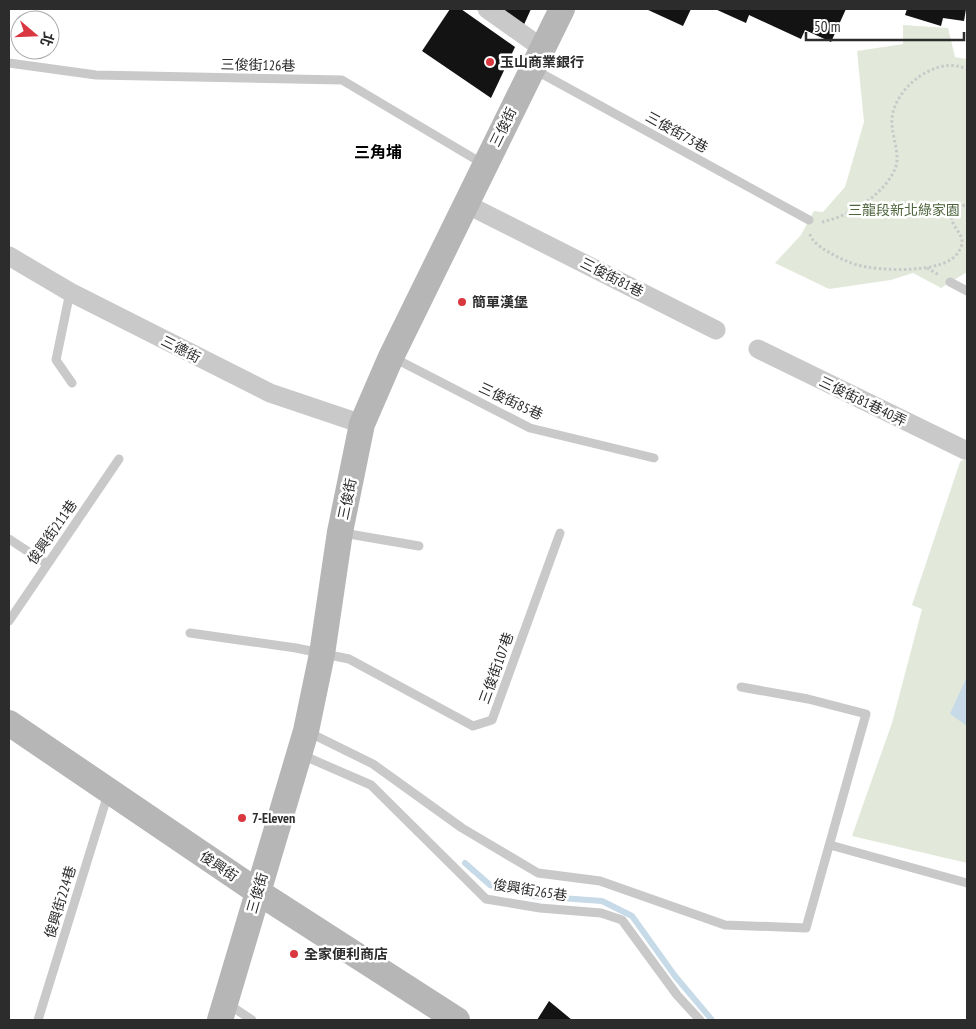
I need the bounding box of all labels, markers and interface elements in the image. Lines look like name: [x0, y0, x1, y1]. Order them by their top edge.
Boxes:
north arrow: [10, 10, 60, 60]
scale bar: [806, 10, 964, 42]
text: 50 m: [814, 17, 840, 36]
text: 北: [37, 30, 58, 49]
place label: 玉山商業銀行: [500, 53, 584, 71]
street label: 三俊街126巷: [220, 55, 296, 75]
marker: 玉山商業銀行: [484, 56, 496, 68]
street label: 三俊街: [486, 104, 520, 150]
street label: 三俊街73巷: [643, 107, 711, 157]
district label: 三角埔: [354, 142, 402, 162]
park label: 三龍段新北綠家園: [848, 201, 960, 219]
street label: 三俊街81巷: [577, 253, 647, 301]
place label: 簡單漢堡: [472, 293, 528, 311]
marker: 簡單漢堡: [456, 296, 468, 308]
street label: 三德街: [158, 331, 204, 367]
street label: 三俊街81巷40弄: [816, 372, 910, 430]
street label: 三俊街85巷: [476, 378, 546, 424]
street label: 三俊街: [334, 477, 360, 521]
street label: 俊興街211巷: [23, 496, 81, 568]
street label: 三俊街107巷: [475, 630, 517, 706]
place label: 7-Eleven: [252, 809, 295, 827]
marker: 7-Eleven: [236, 812, 248, 824]
street label: 俊興街: [197, 847, 241, 885]
street label: 俊興街224巷: [40, 864, 80, 940]
street label: 三俊街: [243, 870, 271, 916]
street label: 俊興街265巷: [492, 875, 568, 905]
place label: 全家便利商店: [304, 945, 388, 963]
marker: 全家便利商店: [288, 948, 300, 960]

